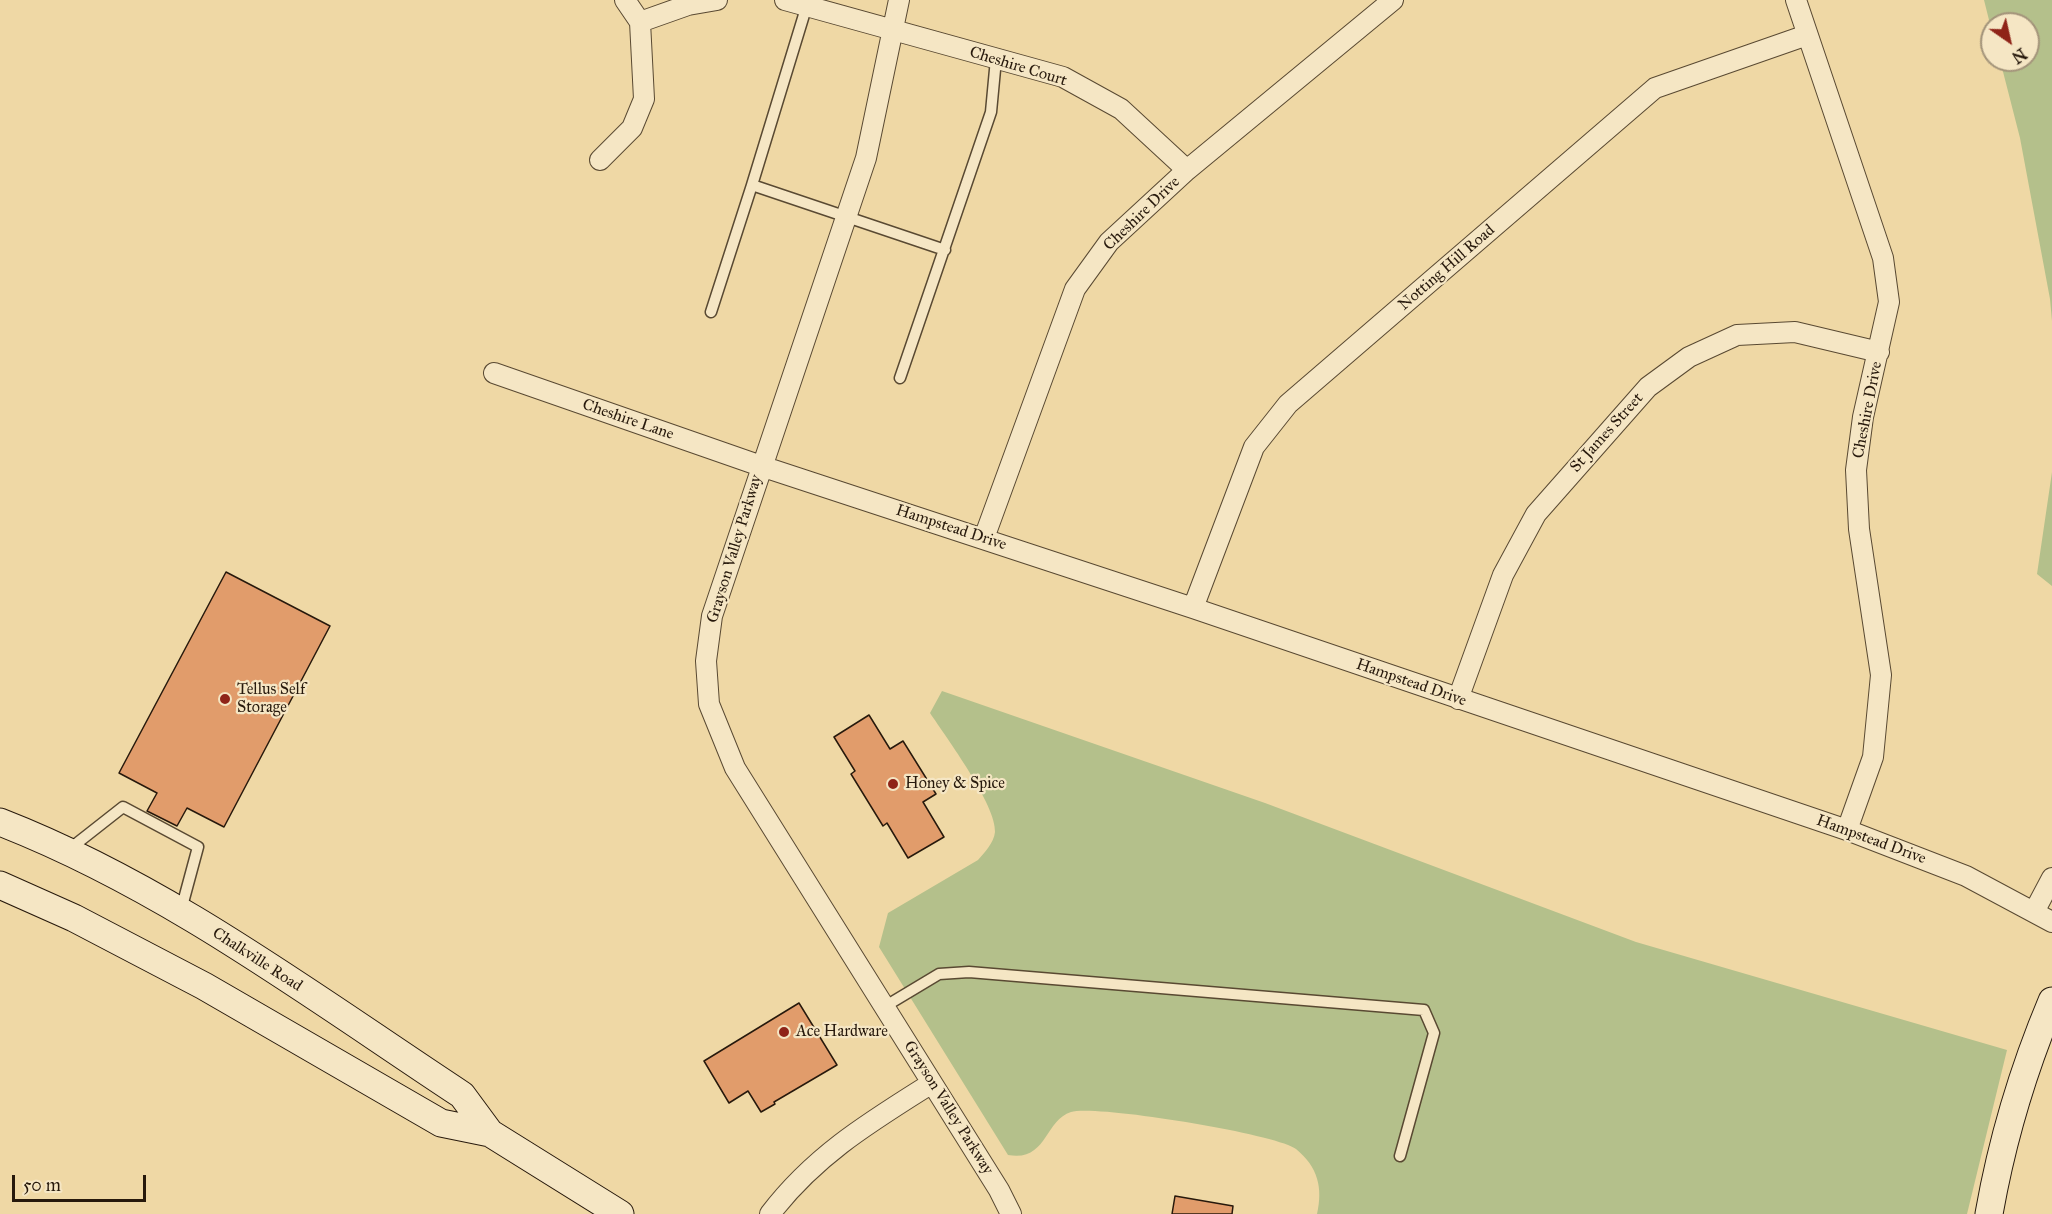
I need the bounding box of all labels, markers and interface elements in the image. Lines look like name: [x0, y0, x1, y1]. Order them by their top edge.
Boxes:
north arrow: [1980, 12, 2040, 72]
street label: Cheshire Court: [967, 43, 1069, 91]
text: N: [2008, 44, 2030, 67]
street label: Cheshire Drive: [1100, 173, 1184, 255]
street label: Notting Hill Road: [1395, 221, 1499, 315]
street label: Cheshire Drive: [1849, 360, 1887, 460]
street label: St James Street: [1566, 389, 1648, 477]
street label: Cheshire Lane: [580, 395, 676, 445]
street label: Grayson Valley Parkway: [703, 473, 767, 625]
street label: Hampstead Drive: [893, 501, 1009, 555]
street label: Hampstead Drive: [1353, 655, 1469, 711]
place label: Tellus Self Storage: [237, 680, 305, 718]
marker: Tellus Self Storage: [218, 692, 232, 706]
place label: Honey & Spice: [905, 774, 1005, 794]
marker: Honey & Spice: [886, 777, 900, 791]
street label: Hampstead Drive: [1813, 811, 1929, 869]
street label: Chalkville Road: [208, 924, 306, 996]
place label: Ace Hardware: [796, 1022, 888, 1042]
marker: Ace Hardware: [777, 1025, 791, 1039]
street label: Grayson Valley Parkway: [899, 1038, 997, 1178]
scale bar: [15, 1163, 148, 1201]
text: 50 m: [23, 1174, 61, 1196]

